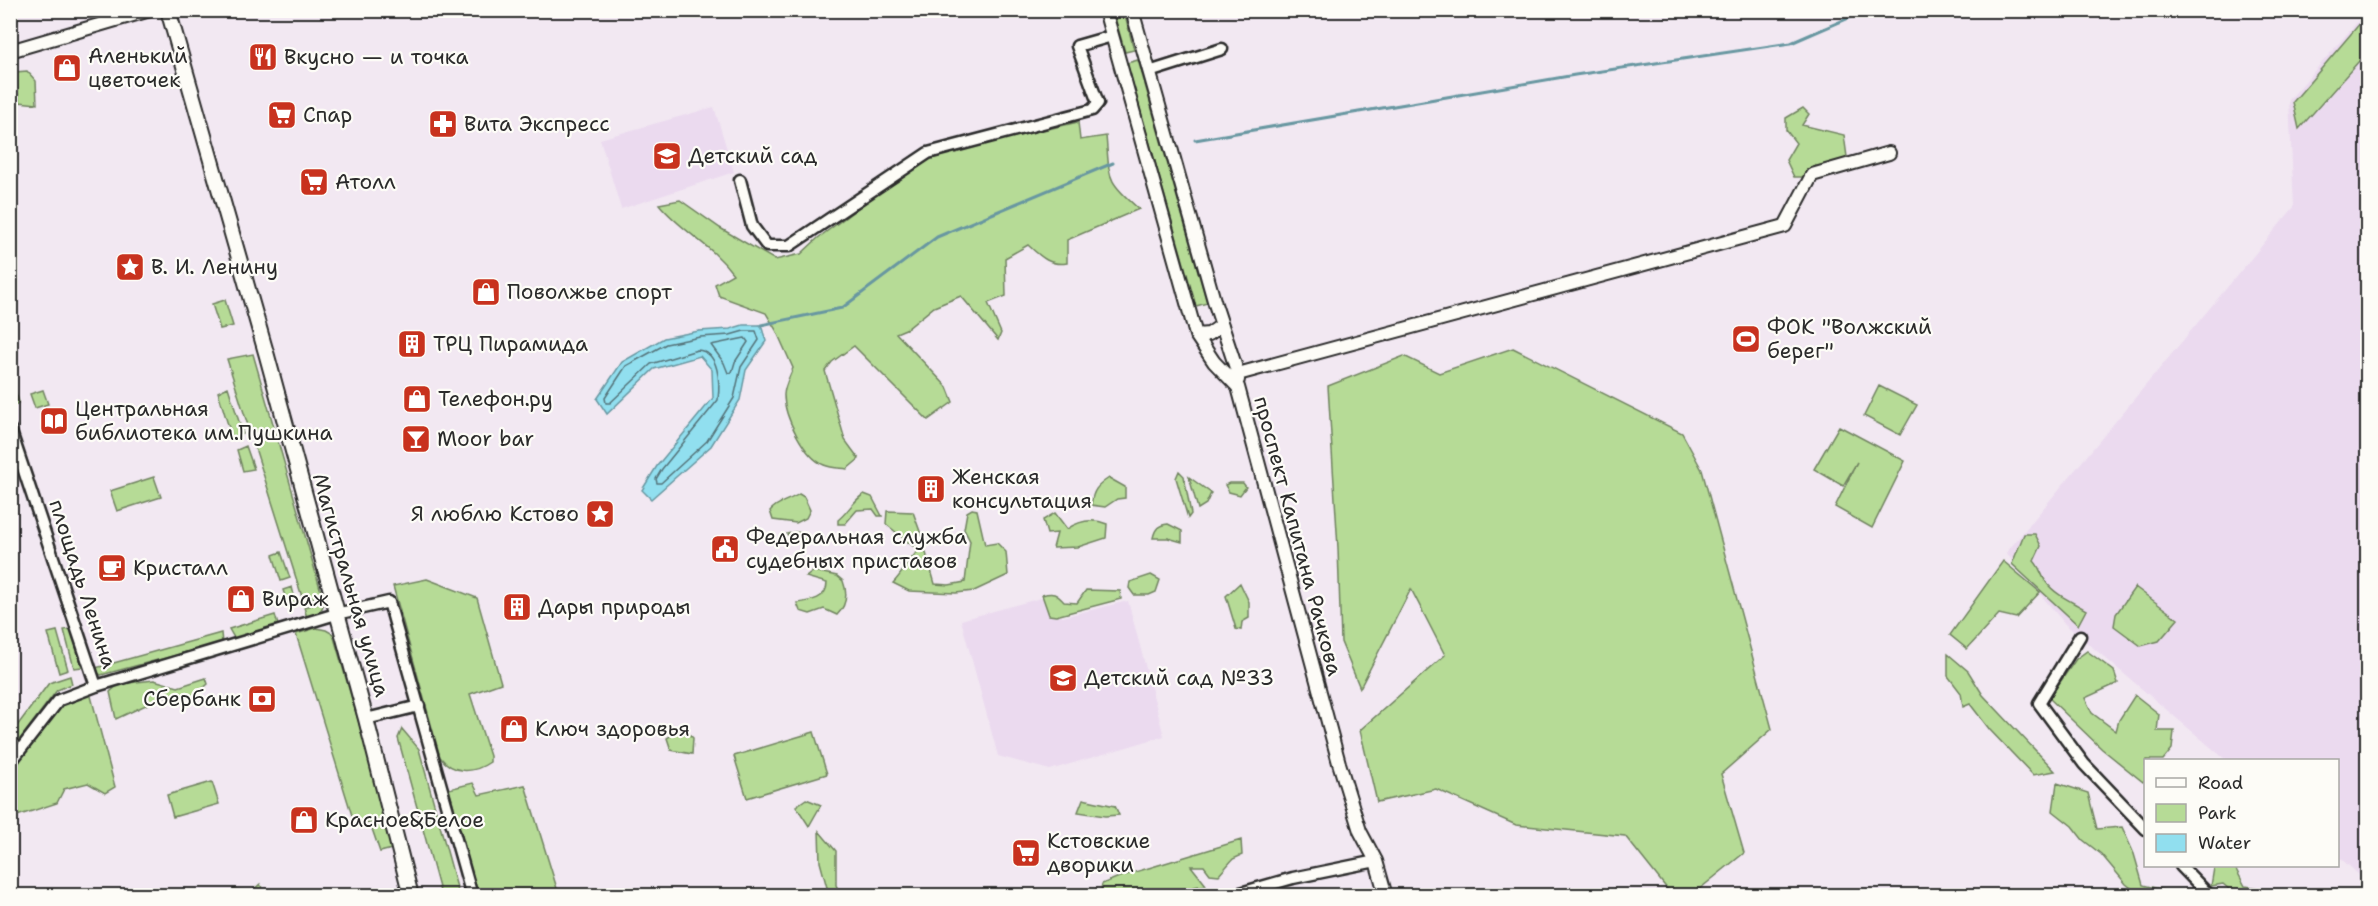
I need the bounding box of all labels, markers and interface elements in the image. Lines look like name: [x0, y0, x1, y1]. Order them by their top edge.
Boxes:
restaurant icon: Вкусно — и точка: [247, 41, 279, 73]
place label: Аленький цветочек: [88, 42, 188, 94]
place label: Вкусно — и точка: [284, 43, 469, 71]
shop icon: Аленький цветочек: [51, 52, 83, 84]
supermarket icon: Спар: [266, 99, 298, 131]
place label: Спар: [303, 101, 352, 129]
pharmacy icon: Вита Экспресс: [427, 108, 459, 140]
place label: Вита Экспресс: [464, 110, 610, 138]
school or university icon: Детский сад: [651, 140, 683, 172]
place label: Детский сад: [688, 142, 817, 170]
supermarket icon: Атолл: [298, 166, 330, 198]
place label: Атолл: [335, 168, 396, 196]
place icon: В. И. Ленину: [114, 251, 146, 283]
place label: В. И. Ленину: [151, 253, 278, 281]
shop icon: Поволжье спорт: [470, 276, 502, 308]
place label: Поволжье спорт: [507, 278, 672, 306]
place label: ФОК "Волжский берег": [1767, 313, 1932, 365]
sports icon: ФОК "Волжский берег": [1730, 323, 1762, 355]
building icon: ТРЦ Пирамида: [396, 328, 428, 360]
place label: ТРЦ Пирамида: [433, 330, 588, 358]
shop icon: Телефон.ру: [401, 383, 433, 415]
place label: Телефон.ру: [438, 385, 553, 413]
street label: проспект Капитана Рачкова: [1247, 393, 1349, 679]
place label: Центральная библиотека им.Пушкина: [75, 395, 333, 447]
library icon: Центральная библиотека им.Пушкина: [38, 405, 70, 437]
bar icon: Moor bar: [400, 423, 432, 455]
place label: Moor bar: [437, 425, 534, 453]
place label: Женская консультация: [952, 463, 1092, 515]
street label: Магистральная улица: [306, 470, 396, 700]
building icon: Женская консультация: [915, 473, 947, 505]
street label: площадь Ленина: [42, 496, 124, 672]
place icon: Я люблю Кстово: [584, 498, 616, 530]
place label: Я люблю Кстово: [411, 500, 579, 528]
place label: Федеральная служба судебных приставов: [746, 523, 967, 575]
public building icon: Федеральная служба судебных приставов: [709, 533, 741, 565]
cafe icon: Кристалл: [96, 552, 128, 584]
place label: Кристалл: [133, 554, 228, 582]
shop icon: Вираж: [225, 583, 257, 615]
place label: Вираж: [262, 585, 329, 613]
building icon: Дары природы: [501, 591, 533, 623]
place label: Дары природы: [538, 593, 690, 621]
school or university icon: Детский сад №33: [1047, 662, 1079, 694]
place label: Детский сад №33: [1084, 664, 1274, 692]
bank icon: Сбербанк: [246, 683, 278, 715]
place label: Сбербанк: [143, 685, 241, 713]
shop icon: Ключ здоровья: [498, 713, 530, 745]
place label: Ключ здоровья: [535, 715, 690, 743]
legend: [2144, 759, 2339, 867]
text: Road: [2198, 771, 2243, 795]
text: Park: [2198, 801, 2237, 825]
shop icon: Красное&Белое: [288, 804, 320, 836]
place label: Красное&Белое: [325, 806, 484, 834]
place label: Кстовские дворики: [1047, 827, 1150, 879]
text: Water: [2198, 831, 2251, 855]
supermarket icon: Кстовские дворики: [1010, 837, 1042, 869]

